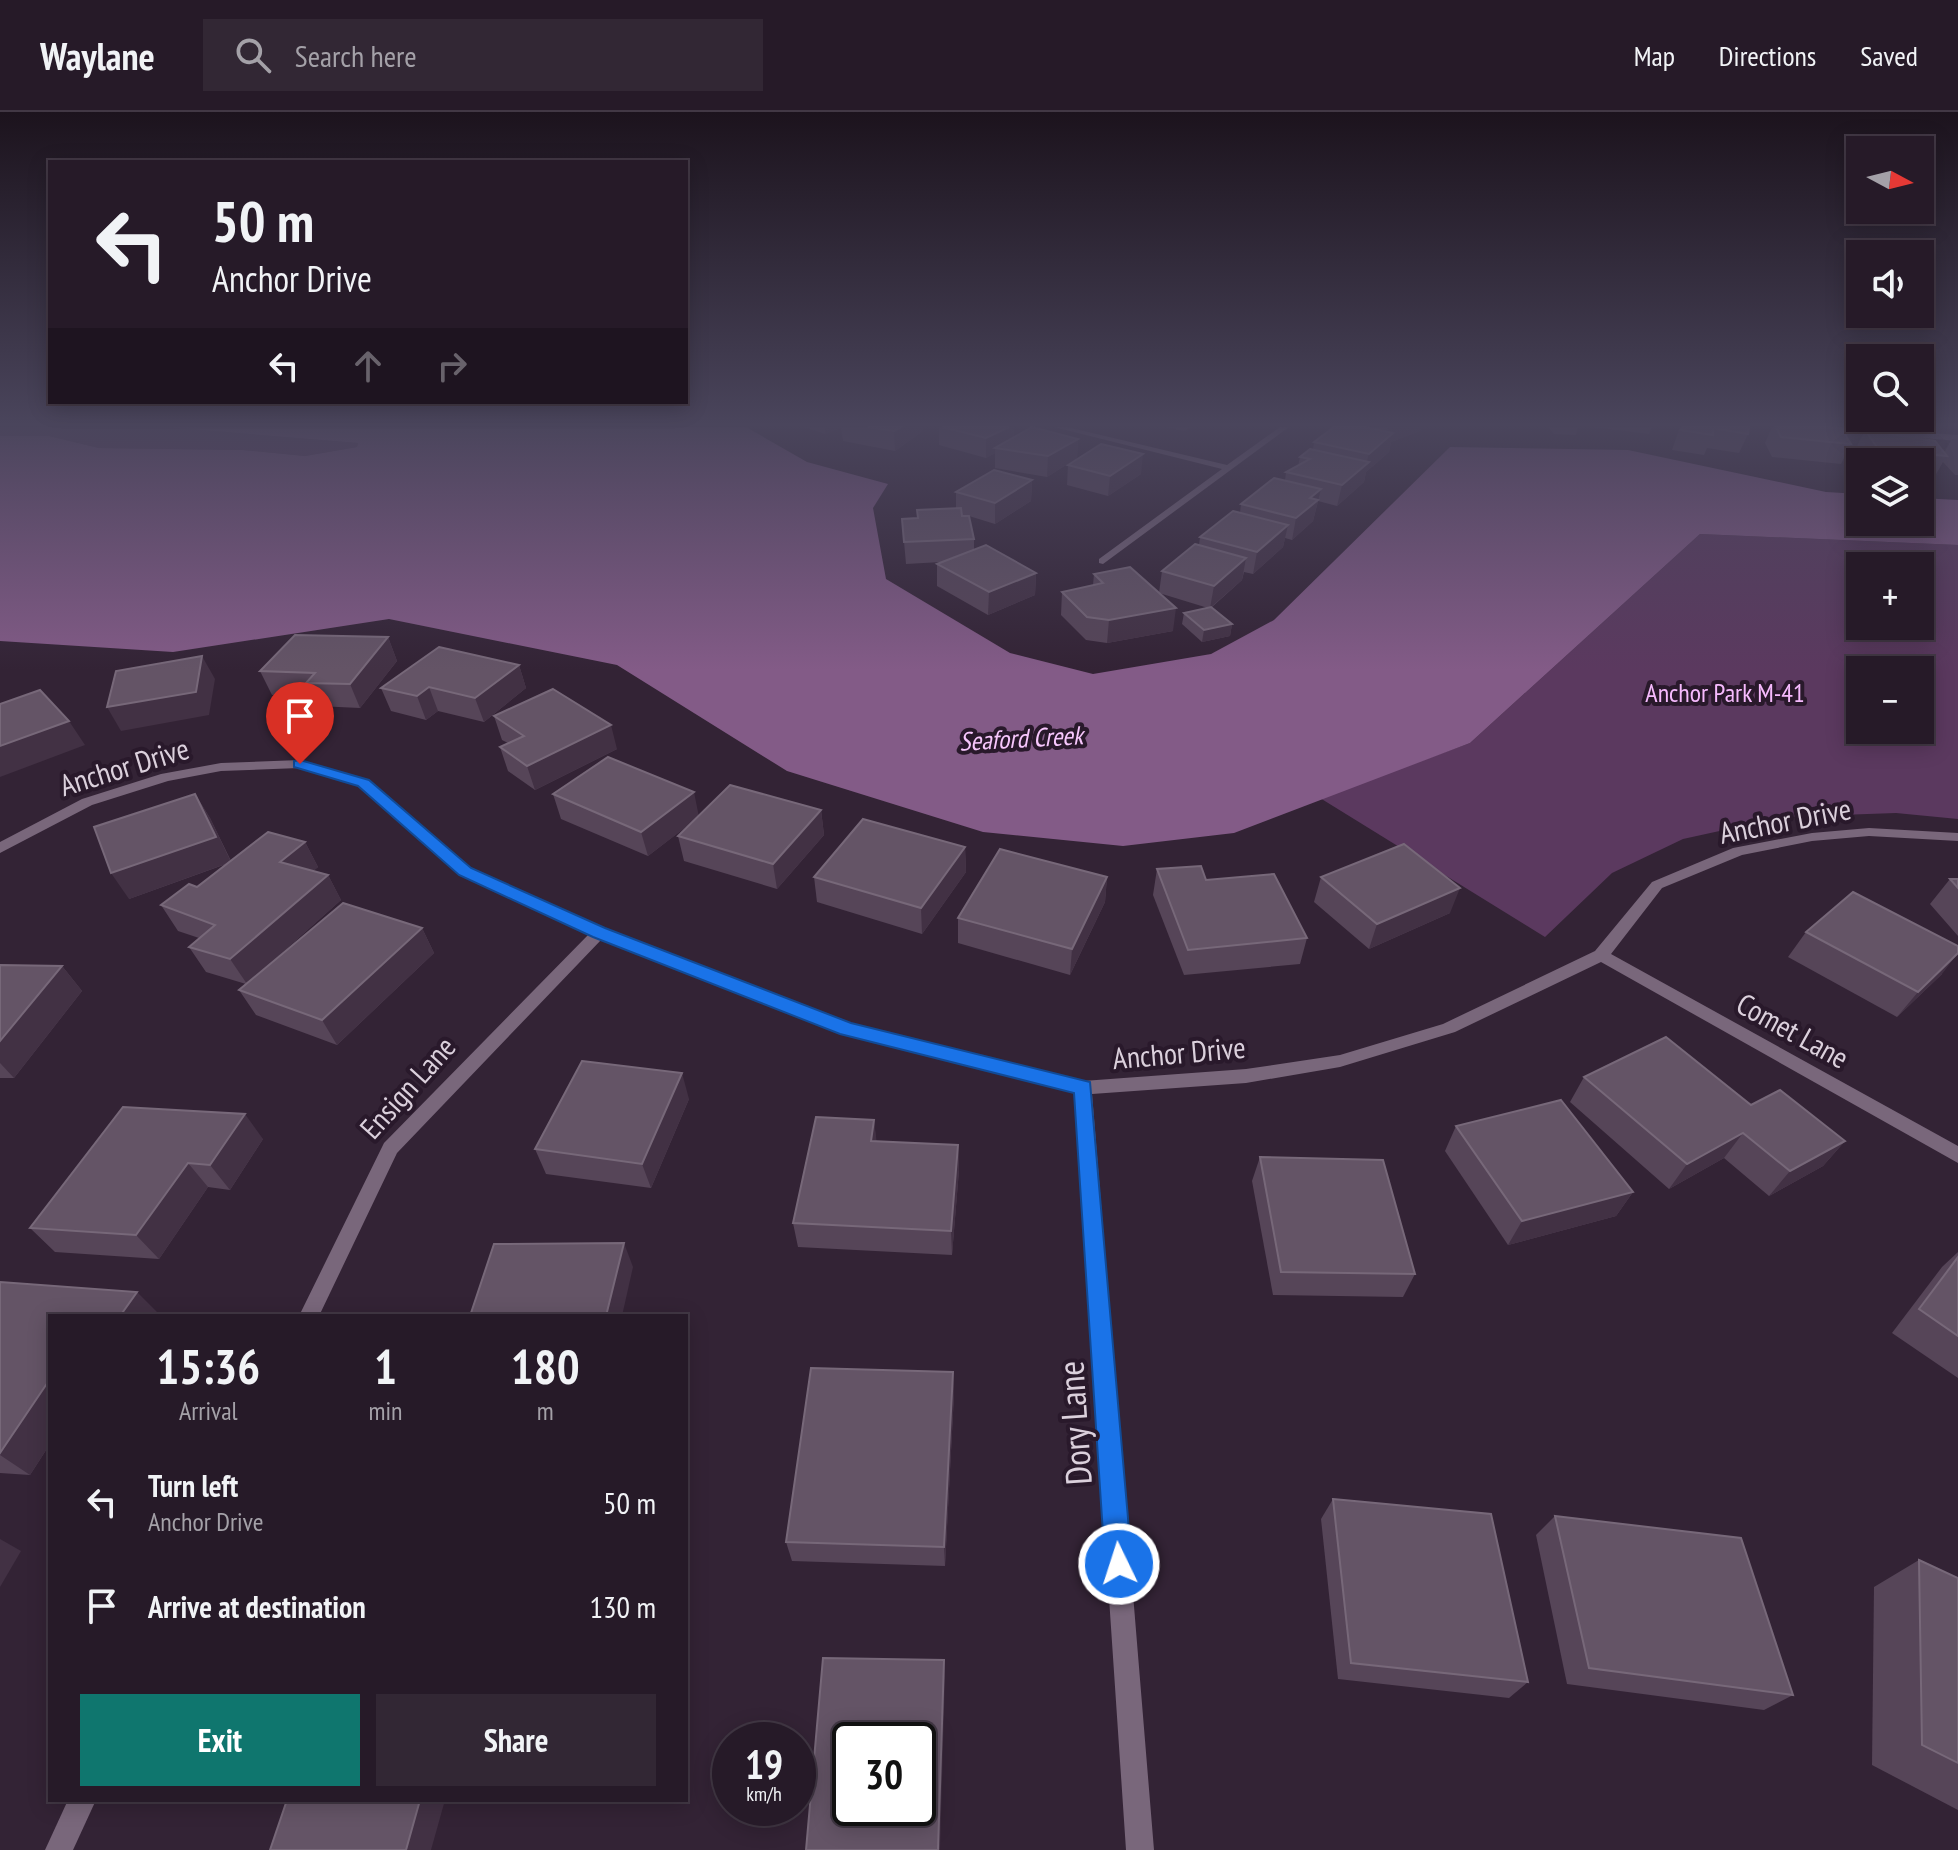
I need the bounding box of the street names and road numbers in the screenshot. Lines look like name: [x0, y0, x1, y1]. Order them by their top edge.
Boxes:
street label: Anchor Drive: [55, 728, 193, 804]
street label: Anchor Drive: [1716, 788, 1854, 852]
street label: Comet Lane: [1730, 983, 1856, 1077]
street label: Anchor Drive: [1111, 1027, 1247, 1077]
street label: Ensign Lane: [351, 1028, 463, 1146]
street label: Dory Lane: [1046, 1360, 1102, 1486]

